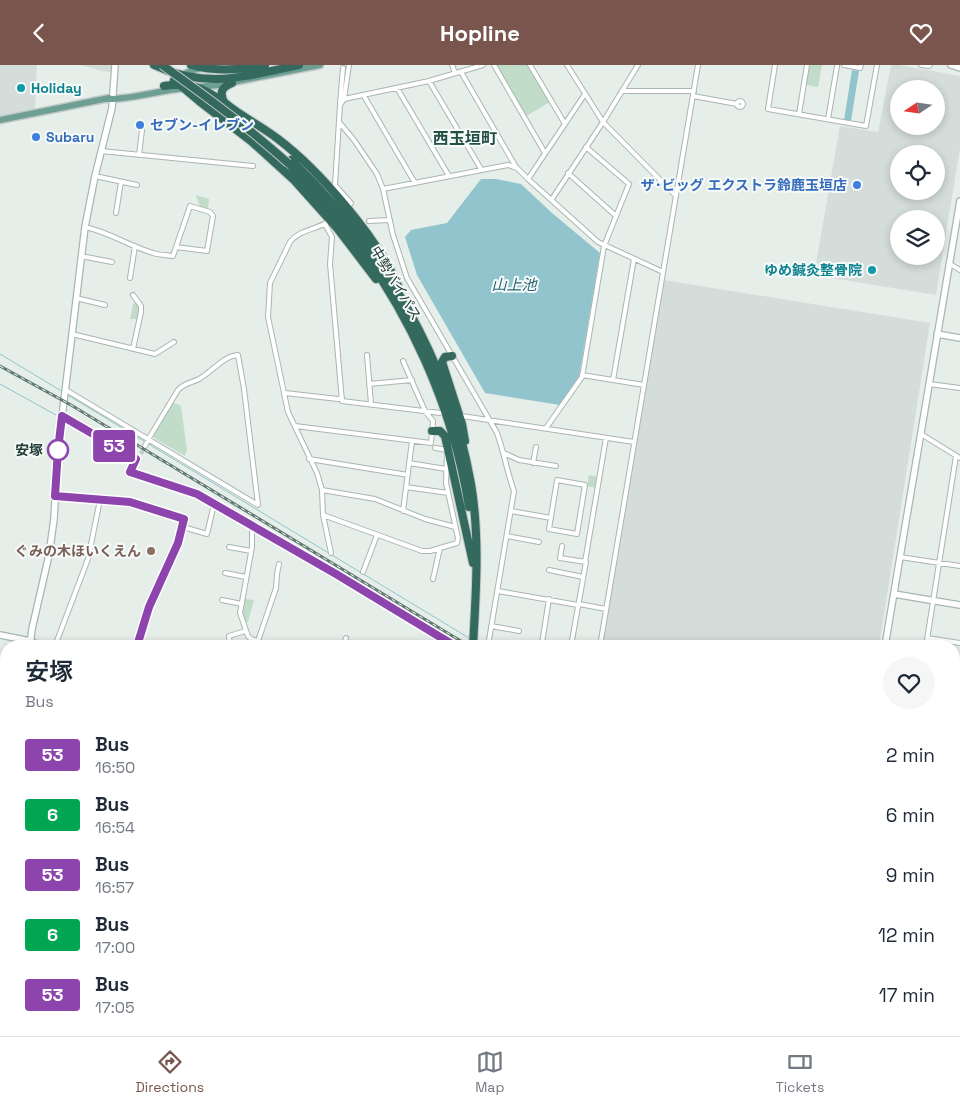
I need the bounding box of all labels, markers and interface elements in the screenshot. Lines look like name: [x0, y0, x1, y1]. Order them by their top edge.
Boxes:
icon: back: [25, 19, 53, 47]
text: Hopline: [440, 19, 520, 47]
icon: heart: [907, 19, 935, 47]
place label: Holiday: [31, 79, 82, 97]
north arrow: [890, 80, 945, 135]
map controls: [890, 80, 945, 265]
marker: Holiday: [15, 82, 27, 94]
place label: セブン-イレブン: [150, 116, 254, 134]
marker: セブン-イレブン: [134, 119, 146, 131]
place label: Subaru: [46, 128, 94, 146]
district label: 西玉垣町: [433, 128, 497, 149]
marker: Subaru: [30, 131, 42, 143]
button: locate: [890, 145, 945, 200]
place label: ザ･ビッグ エクストラ鈴鹿玉垣店: [641, 176, 847, 194]
marker: ザ･ビッグ エクストラ鈴鹿玉垣店: [851, 179, 863, 191]
button: layers: [890, 210, 945, 265]
street label: 中勢バイパス: [367, 242, 425, 324]
place label: ゆめ鍼灸整骨院: [764, 261, 862, 279]
marker: ゆめ鍼灸整骨院: [866, 264, 878, 276]
water label: 山上池: [491, 275, 538, 294]
line badge: 53: [92, 430, 136, 462]
text: 53: [103, 434, 125, 457]
marker: 安塚: [47, 439, 69, 461]
place label: 安塚: [15, 441, 43, 459]
place label: ぐみの木ほいくえん: [15, 542, 141, 560]
marker: ぐみの木ほいくえん: [145, 545, 157, 557]
text: 安塚: [25, 656, 73, 687]
button: heart: [883, 657, 935, 709]
text: Bus: [25, 691, 54, 712]
text: Bus: [95, 732, 129, 757]
text: 53: [42, 743, 63, 766]
text: 2 min: [886, 743, 935, 768]
text: 16:50: [95, 757, 135, 778]
text: Bus: [95, 792, 129, 817]
text: 6: [47, 803, 58, 826]
text: 6 min: [886, 803, 935, 828]
text: 16:54: [95, 817, 135, 838]
text: Bus: [95, 852, 129, 877]
text: 53: [42, 863, 63, 886]
text: 9 min: [886, 863, 935, 888]
text: 16:57: [95, 877, 134, 898]
text: Bus: [95, 912, 129, 937]
text: 6: [47, 923, 58, 946]
text: 12 min: [878, 923, 935, 948]
text: 17:00: [95, 937, 135, 958]
text: Bus: [95, 972, 129, 997]
text: 53: [42, 983, 63, 1006]
text: 17 min: [879, 983, 935, 1008]
text: 17:05: [95, 997, 135, 1018]
tab: Directions: [136, 1048, 204, 1096]
tab: Map: [475, 1048, 504, 1096]
tab: Tickets: [776, 1048, 824, 1096]

